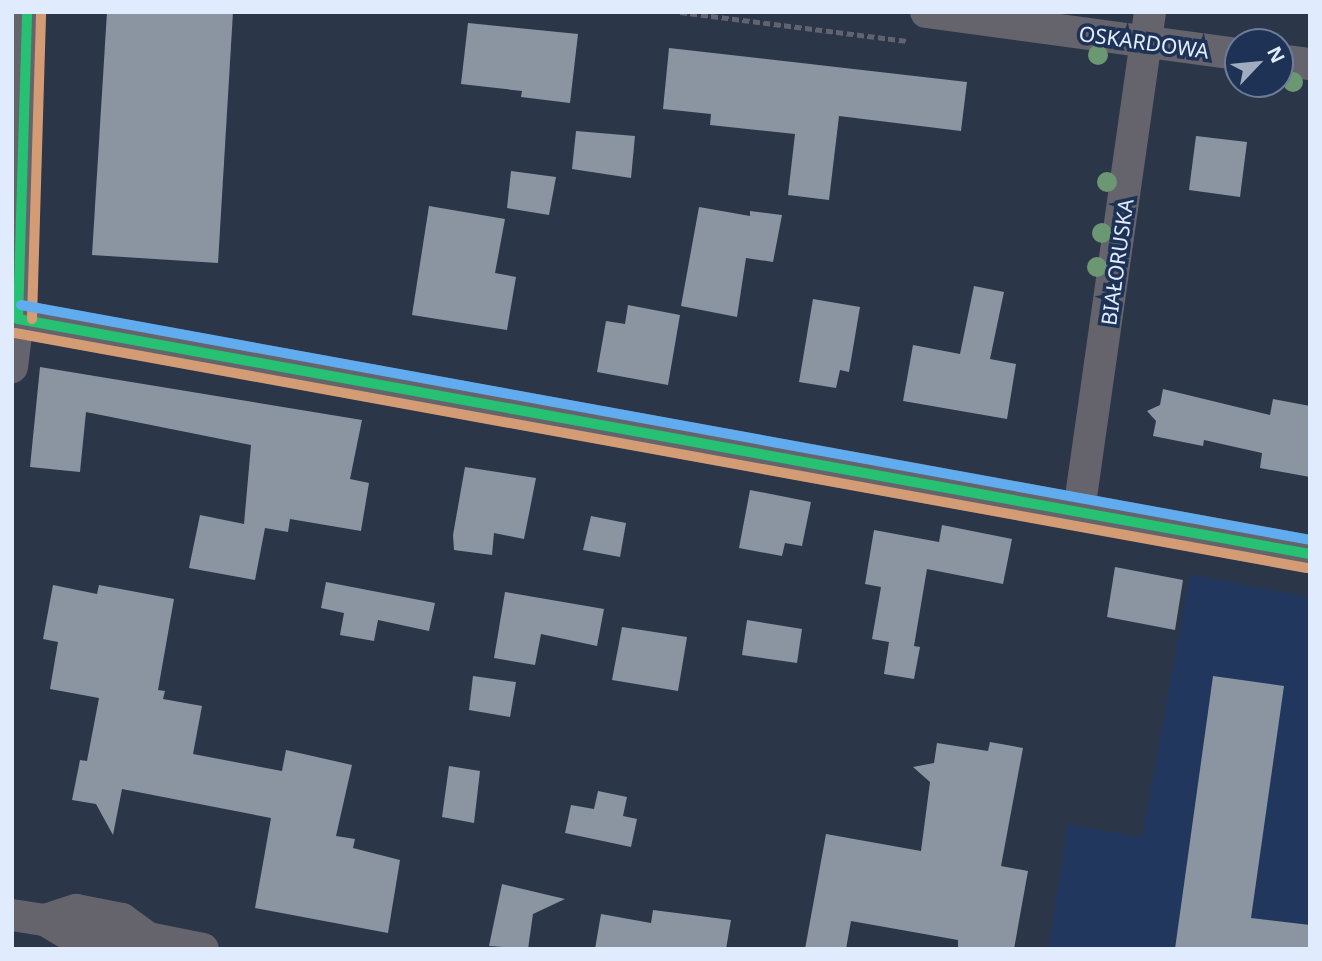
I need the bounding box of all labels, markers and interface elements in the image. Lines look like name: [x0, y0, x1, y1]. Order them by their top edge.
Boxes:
street label: OSKARDOWA: [1077, 20, 1211, 64]
north arrow: [1224, 28, 1294, 98]
text: N: [1261, 42, 1291, 67]
street label: BIAŁORUSKA: [1096, 197, 1138, 327]

